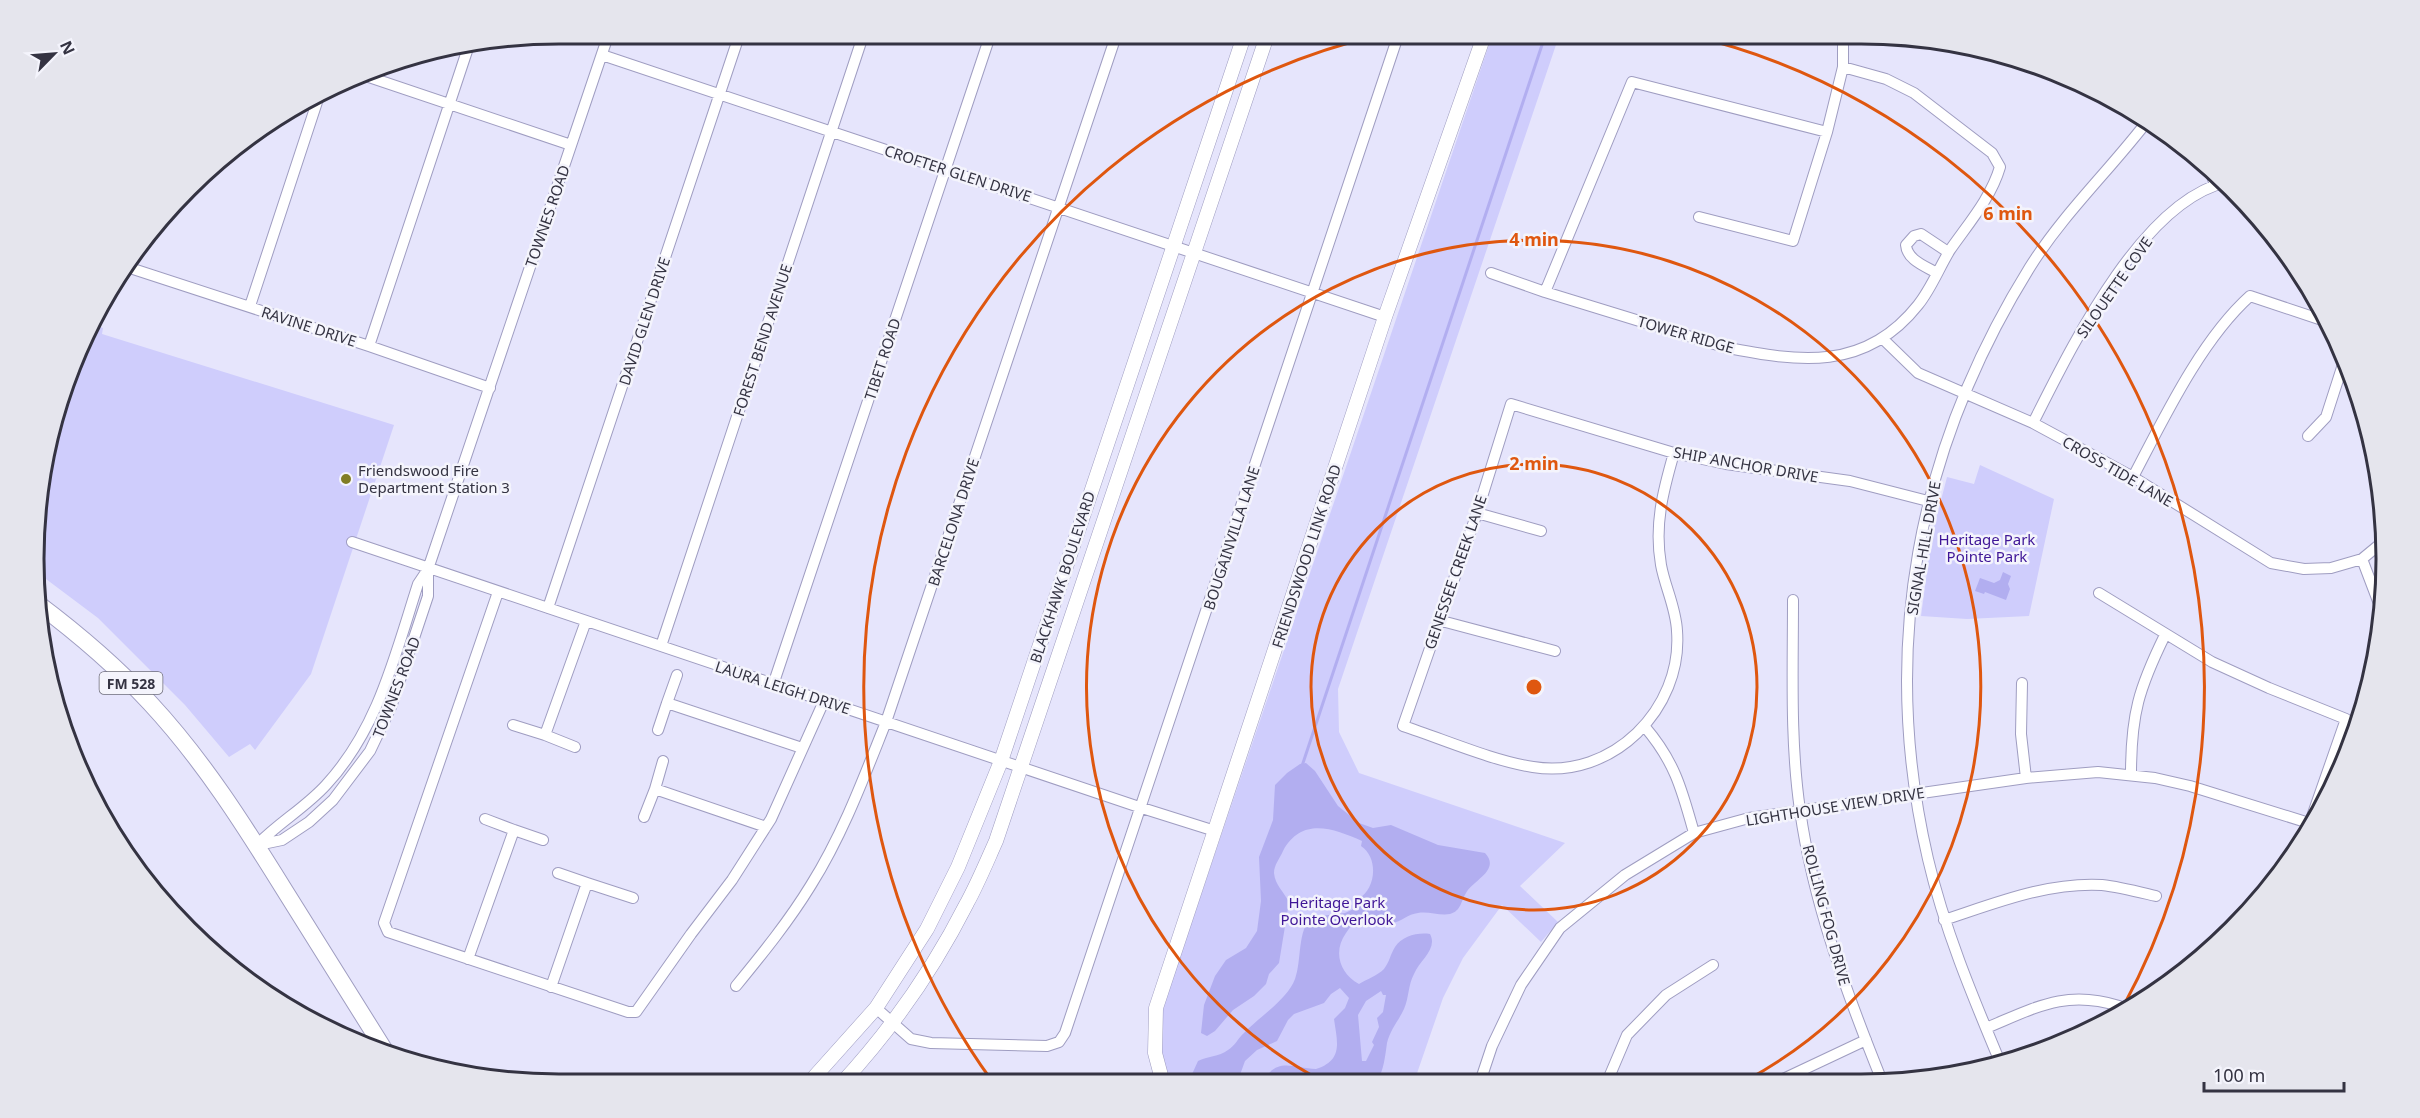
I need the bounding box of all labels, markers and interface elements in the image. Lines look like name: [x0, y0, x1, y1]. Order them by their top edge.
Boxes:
north arrow: [24, 24, 84, 84]
text: N: [55, 37, 80, 58]
street label: CROFTER GLEN DRIVE: [882, 140, 1034, 206]
street label: TOWNES ROAD: [520, 162, 574, 270]
text: 6 min: [1983, 201, 2033, 225]
text: 4 min: [1509, 227, 1559, 251]
street label: SILOUETTE COVE: [2072, 232, 2156, 342]
street label: DAVID GLEN DRIVE: [614, 254, 674, 388]
street label: FOREST BEND AVENUE: [728, 261, 796, 419]
street label: RAVINE DRIVE: [259, 301, 359, 351]
street label: TOWER RIDGE: [1635, 311, 1737, 357]
street label: TIBET ROAD: [859, 315, 905, 403]
street label: CROSS TIDE LANE: [2059, 431, 2177, 511]
street label: SHIP ANCHOR DRIVE: [1672, 441, 1820, 487]
text: 2 min: [1509, 451, 1559, 475]
street label: BARCELONA DRIVE: [923, 455, 983, 589]
place label: Friendswood Fire Department Station 3: [358, 460, 510, 497]
street label: FRIENDSWOOD LINK ROAD: [1267, 462, 1345, 650]
street label: BOUGAINVILLA LANE: [1198, 464, 1264, 612]
marker: Friendswood Fire Department Station 3: [339, 472, 353, 486]
street label: SIGNAL HILL DRIVE: [1901, 480, 1945, 616]
street label: BLACKHAWK BOULEVARD: [1025, 488, 1099, 666]
street label: GENESSEE CREEK LANE: [1419, 492, 1491, 652]
park label: Heritage Park Pointe Park: [1939, 529, 2035, 566]
street label: TOWNES ROAD: [368, 634, 424, 740]
street label: LAURA LEIGH DRIVE: [713, 656, 853, 718]
road number: FM 528: [100, 672, 162, 694]
centre of rings: [1524, 677, 1544, 697]
street label: LIGHTHOUSE VIEW DRIVE: [1744, 782, 1926, 830]
street label: ROLLING FOG DRIVE: [1799, 842, 1855, 988]
park label: Heritage Park Pointe Overlook: [1280, 892, 1394, 929]
scale bar: [2204, 1055, 2344, 1093]
text: 100 m: [2213, 1063, 2265, 1087]

